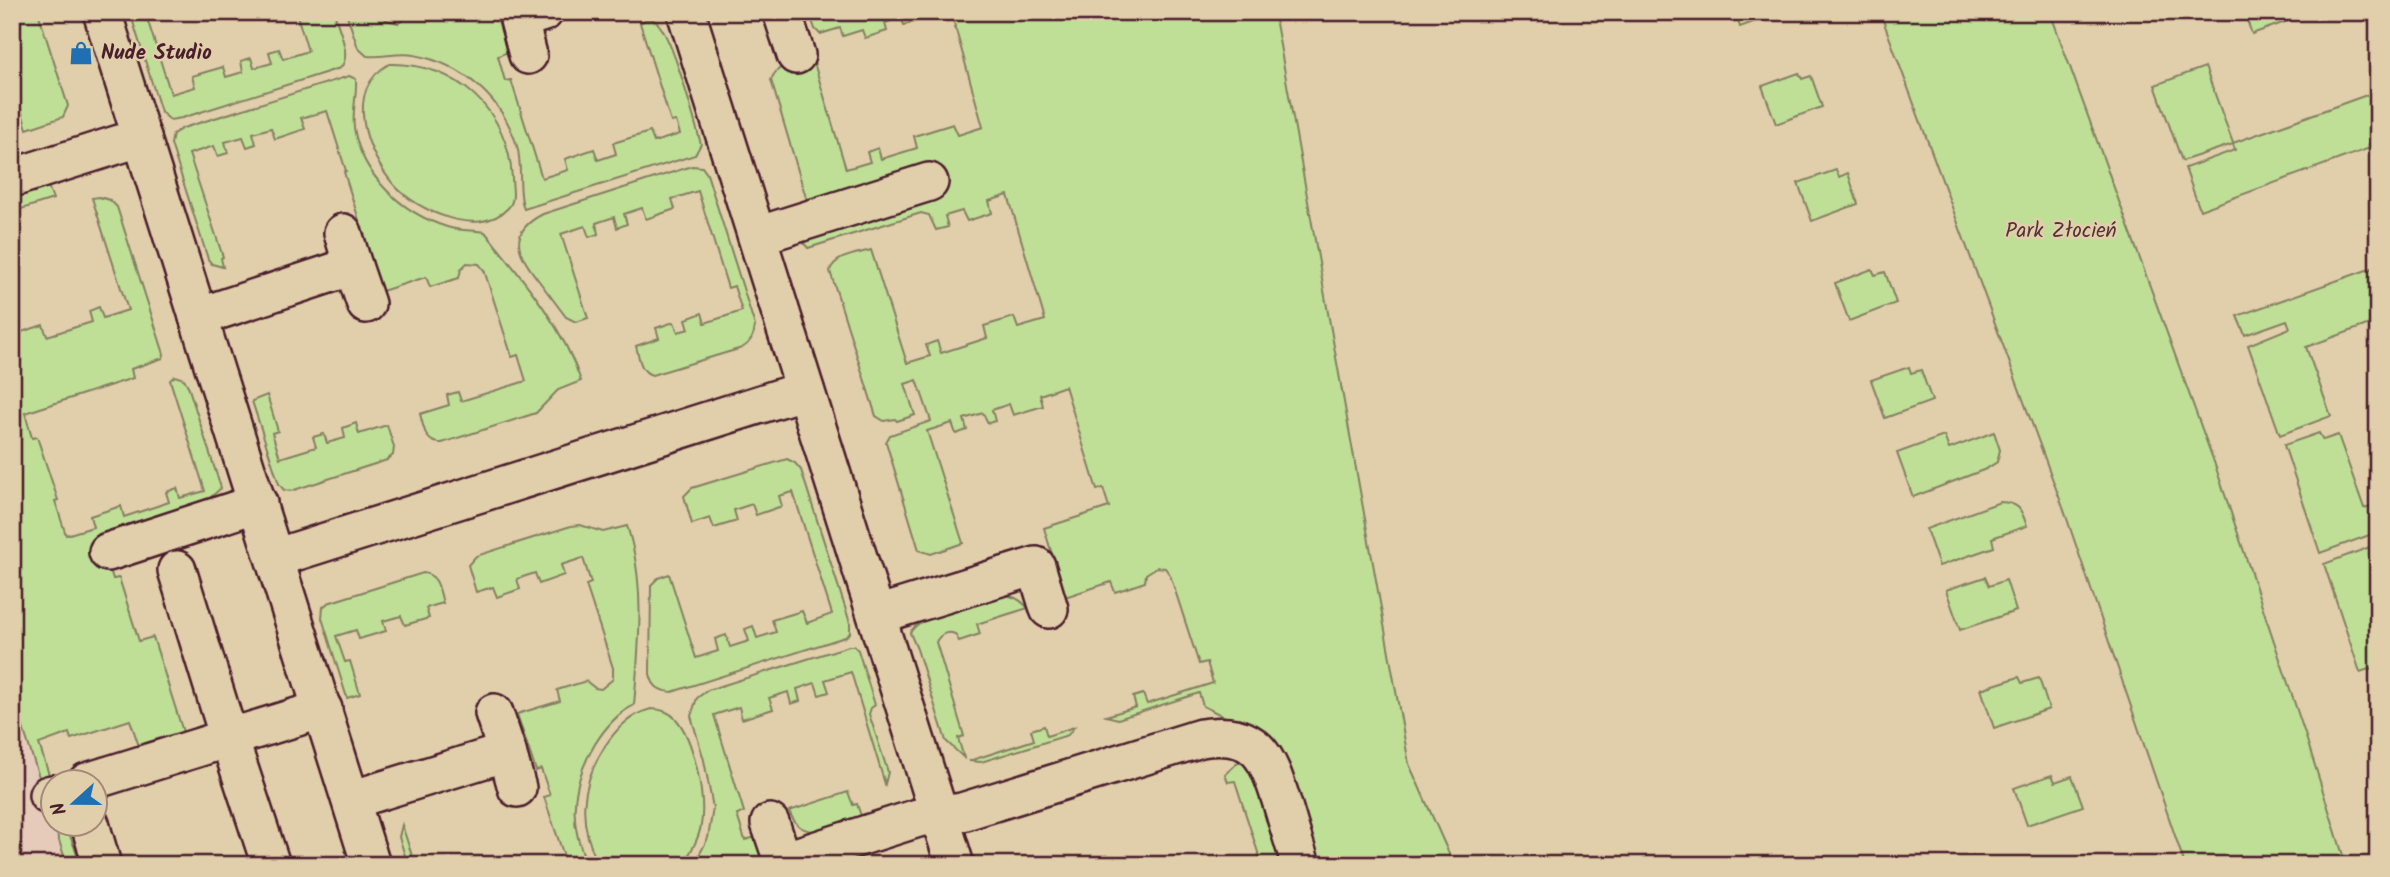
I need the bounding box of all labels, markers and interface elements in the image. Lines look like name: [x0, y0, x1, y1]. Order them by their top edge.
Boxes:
place label: Nude Studio: [101, 37, 212, 70]
shop icon: Nude Studio: [67, 39, 95, 67]
park label: Park Złocień: [2005, 215, 2117, 248]
north arrow: [38, 768, 108, 838]
text: N: [44, 797, 76, 819]

